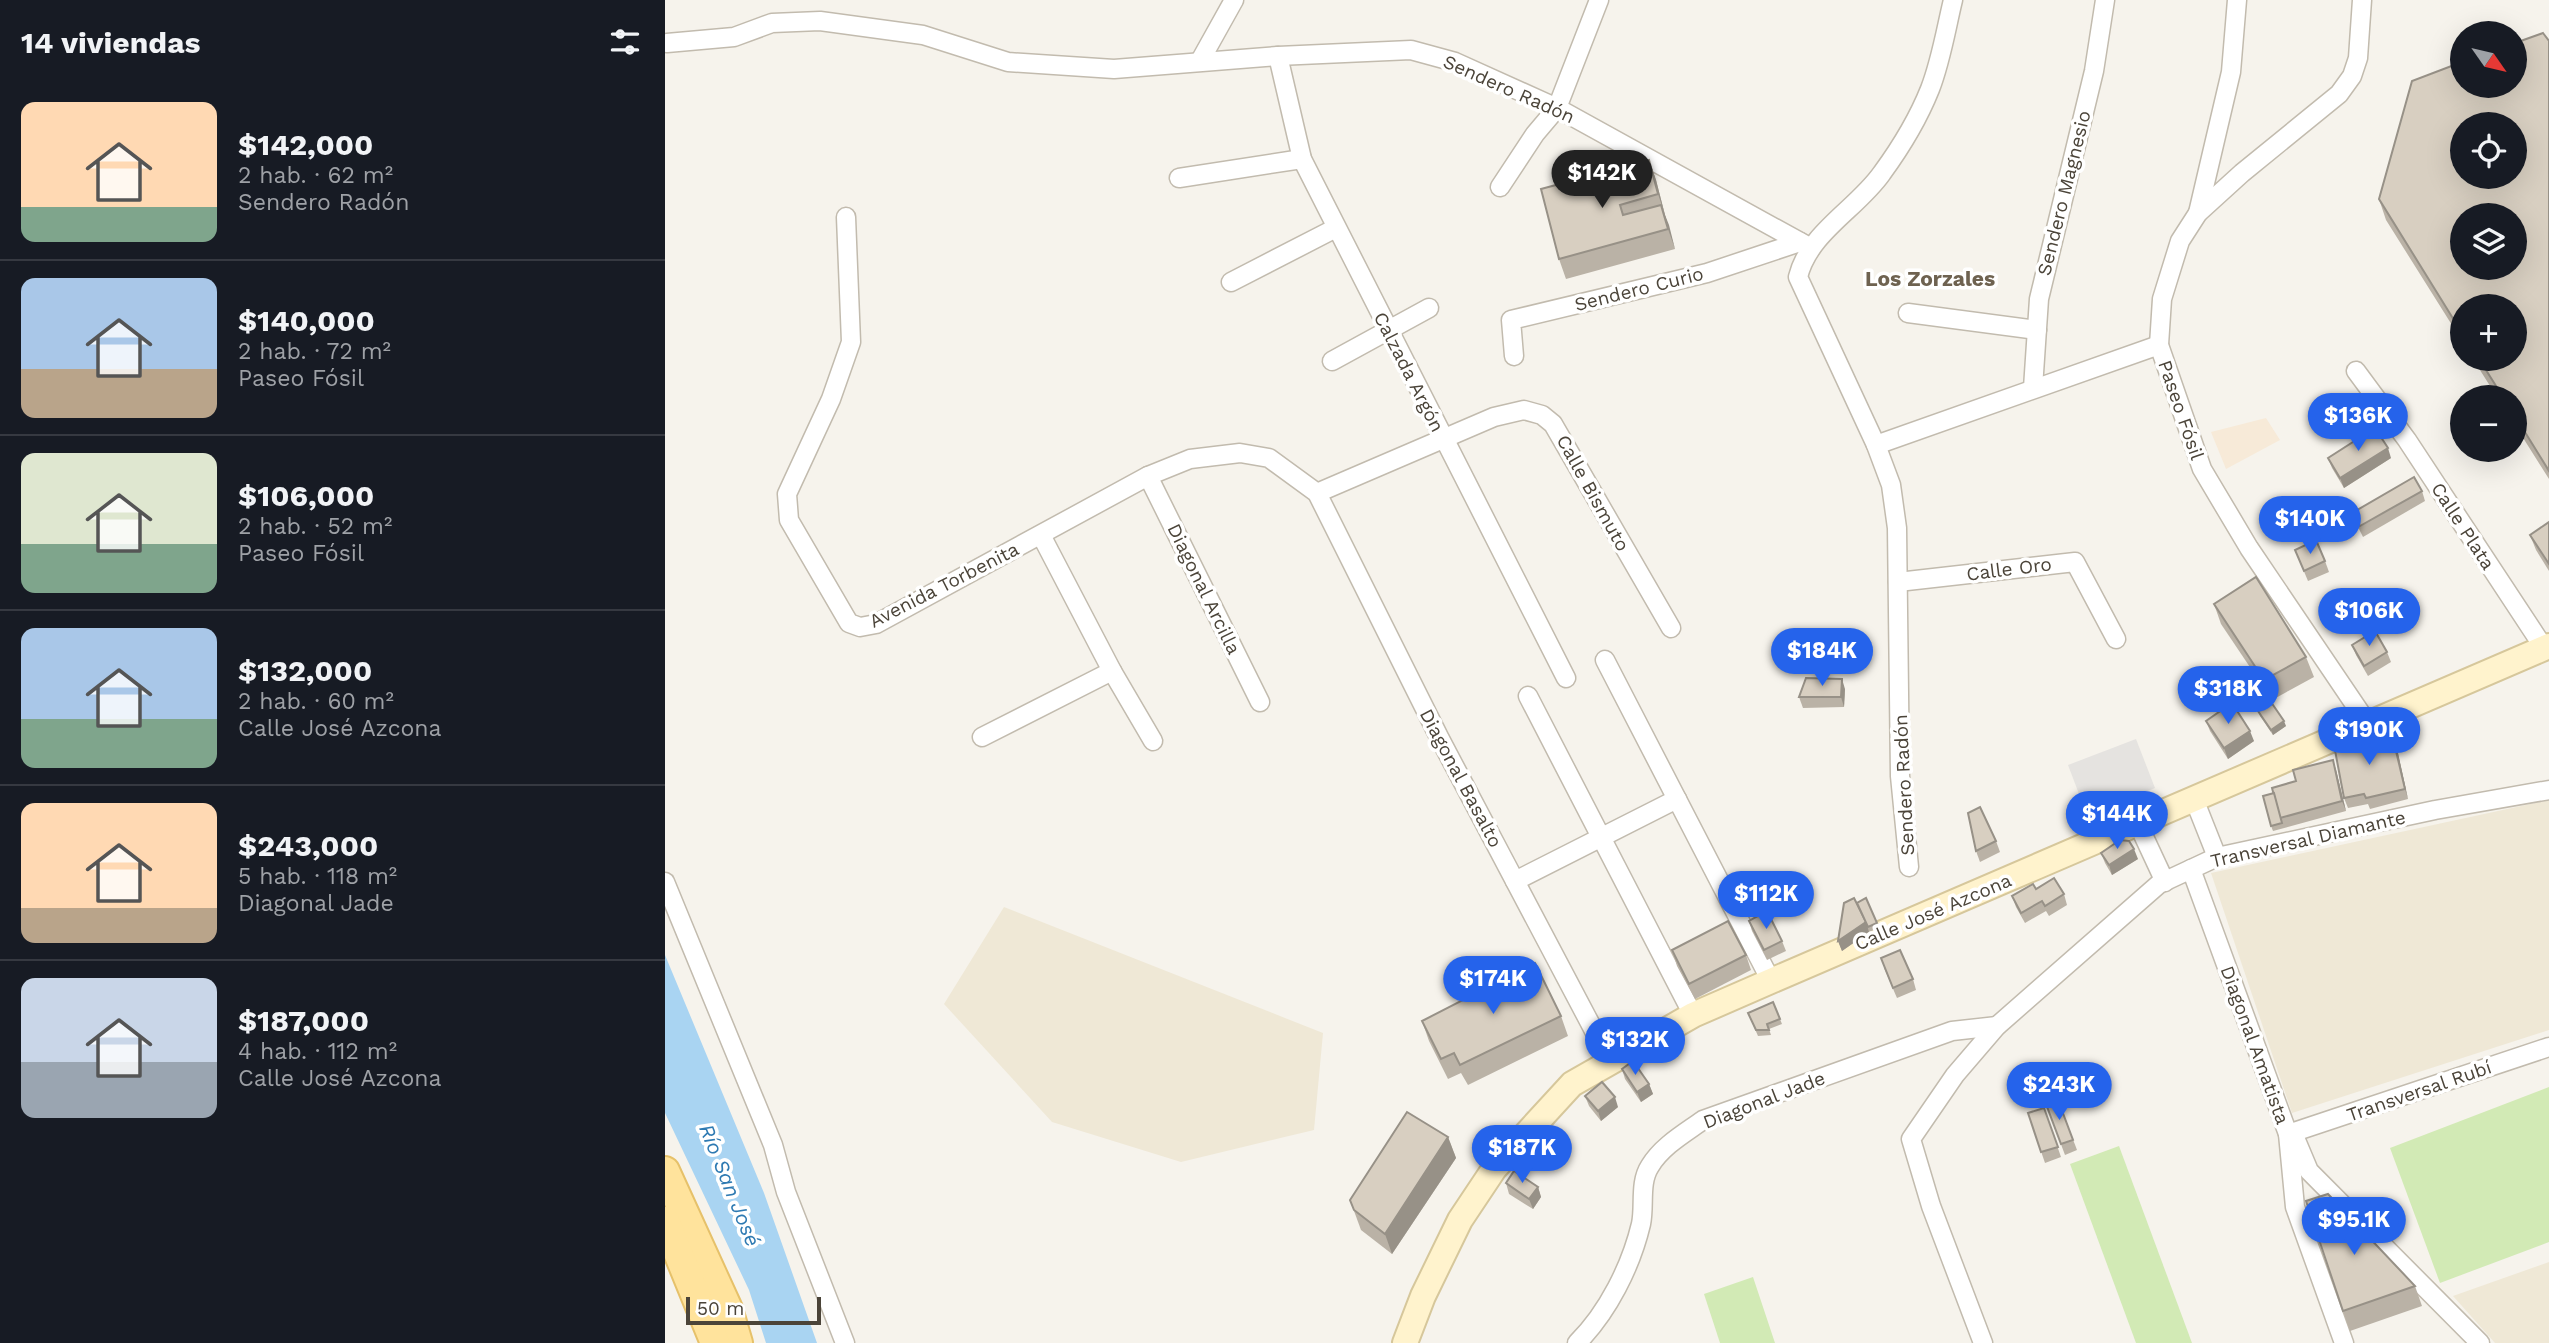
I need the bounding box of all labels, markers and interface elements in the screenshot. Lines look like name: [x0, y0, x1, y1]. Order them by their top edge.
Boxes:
north arrow: [2450, 21, 2527, 98]
map controls: [2450, 21, 2527, 462]
icon: filters: [606, 23, 644, 61]
text: 14 viviendas: [21, 25, 201, 60]
street label: Sendero Radón: [1440, 50, 1578, 128]
street label: Sendero Magnesio: [2032, 108, 2096, 278]
button: locate: [2450, 112, 2527, 189]
text: $142,000: [238, 127, 373, 162]
icon: home: [77, 130, 161, 214]
pin: $142K: [1553, 150, 1651, 210]
text: $142K: [1568, 159, 1636, 186]
text: 2 hab. · 62 m²: [238, 162, 393, 189]
text: Sendero Radón: [238, 189, 409, 216]
button: layers: [2450, 203, 2527, 280]
street label: Sendero Curio: [1572, 262, 1706, 316]
district label: Los Zorzales: [1865, 266, 1995, 291]
button: +: [2450, 294, 2527, 371]
text: $140,000: [238, 303, 375, 338]
icon: home: [77, 306, 161, 390]
street label: Calzada Argón: [1369, 308, 1449, 436]
text: 2 hab. · 72 m²: [238, 338, 391, 365]
street label: Paseo Fósil: [2153, 357, 2209, 463]
text: Paseo Fósil: [238, 365, 364, 392]
button: −: [2450, 385, 2527, 462]
pin: $136K: [2309, 393, 2407, 453]
text: $136K: [2324, 402, 2392, 429]
street label: Calle Bismuto: [1552, 431, 1634, 555]
text: $106,000: [238, 478, 374, 513]
street label: Calle Plata: [2426, 478, 2500, 574]
icon: home: [77, 481, 161, 565]
pin: $140K: [2261, 496, 2359, 556]
text: $140K: [2275, 505, 2345, 532]
text: 2 hab. · 52 m²: [238, 513, 392, 540]
street label: Diagonal Arcilla: [1162, 520, 1246, 658]
street label: Avenida Torbenita: [865, 537, 1023, 633]
text: Paseo Fósil: [238, 540, 364, 567]
street label: Calle Oro: [1965, 552, 2053, 586]
pin: $106K: [2320, 588, 2418, 648]
text: $106K: [2334, 597, 2404, 624]
pin: $184K: [1773, 628, 1871, 688]
text: $184K: [1787, 637, 1857, 664]
text: $132,000: [238, 653, 372, 688]
icon: home: [77, 656, 161, 740]
pin: $318K: [2179, 666, 2277, 726]
text: $318K: [2194, 675, 2262, 702]
text: 2 hab. · 60 m²: [238, 688, 394, 715]
street label: Diagonal Basalto: [1415, 705, 1507, 851]
pin: $190K: [2320, 708, 2418, 767]
street label: Sendero Radón: [1889, 714, 1919, 856]
text: Calle José Azcona: [238, 715, 442, 742]
text: $190K: [2334, 716, 2404, 743]
pin: $144K: [2068, 792, 2166, 851]
text: $144K: [2082, 800, 2152, 827]
street label: Transversal Diamante: [2208, 805, 2408, 873]
text: $243,000: [238, 828, 378, 863]
icon: home: [77, 831, 161, 915]
text: 5 hab. · 118 m²: [238, 863, 397, 890]
street label: Calle José Azcona: [1851, 868, 2015, 955]
pin: $112K: [1717, 872, 1815, 931]
text: $112K: [1734, 880, 1798, 907]
text: Diagonal Jade: [238, 890, 394, 917]
pin: $174K: [1444, 956, 1542, 1016]
street label: Diagonal Amatista: [2216, 963, 2294, 1128]
text: $174K: [1459, 965, 1527, 992]
text: $187,000: [238, 1003, 369, 1038]
icon: home: [77, 1006, 161, 1090]
pin: $132K: [1586, 1018, 1684, 1077]
text: $132K: [1601, 1026, 1669, 1053]
text: 4 hab. · 112 m²: [238, 1038, 397, 1065]
street label: Transversal Rubí: [2344, 1055, 2494, 1127]
pin: $243K: [2010, 1062, 2108, 1122]
text: Calle José Azcona: [238, 1065, 442, 1092]
street label: Diagonal Jade: [1700, 1066, 1828, 1134]
text: $243K: [2023, 1071, 2095, 1098]
water label: Río San José: [694, 1120, 766, 1250]
pin: $187K: [1473, 1126, 1571, 1185]
text: $187K: [1488, 1134, 1556, 1161]
pin: $95.1K: [2297, 1198, 2411, 1257]
text: $95.1K: [2318, 1206, 2390, 1233]
scale bar: [686, 1294, 821, 1326]
text: 50 m: [697, 1297, 744, 1320]

